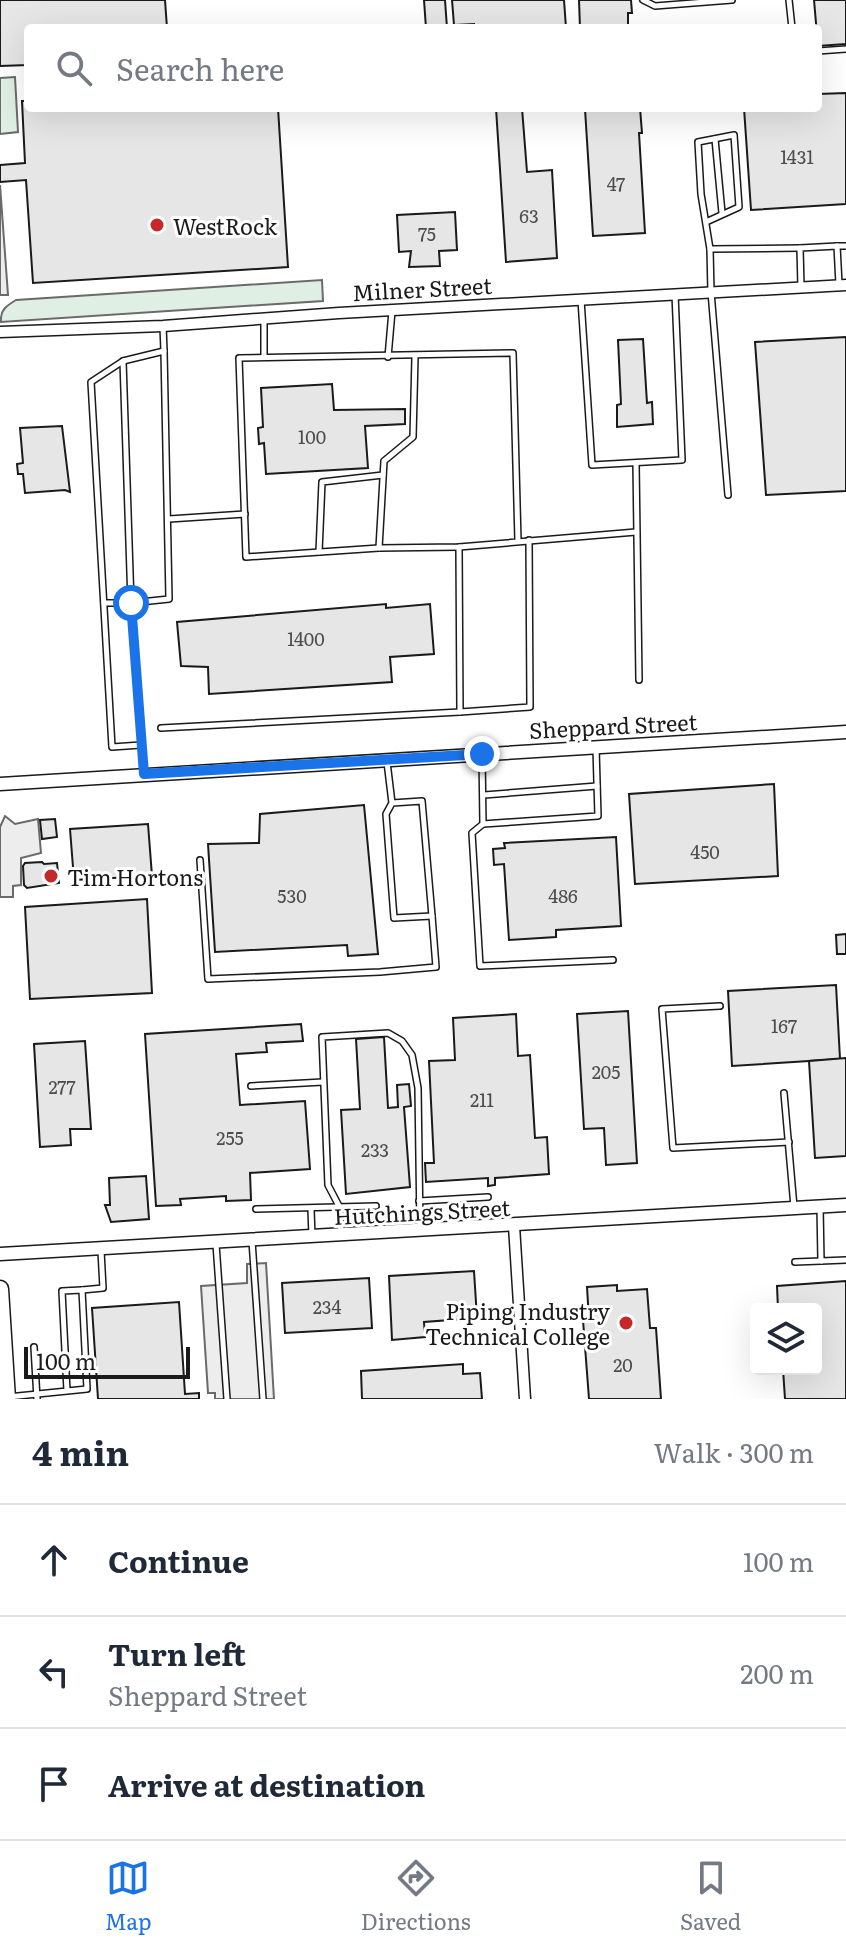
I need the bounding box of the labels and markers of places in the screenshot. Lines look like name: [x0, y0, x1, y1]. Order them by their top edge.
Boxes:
place label: WestRock: [173, 209, 278, 242]
marker: WestRock: [148, 216, 166, 234]
place label: Tim Hortons: [67, 860, 203, 893]
marker: Tim Hortons: [42, 867, 60, 885]
place label: Piping Industry Technical College: [425, 1294, 610, 1352]
marker: Piping Industry Technical College: [617, 1314, 635, 1332]

